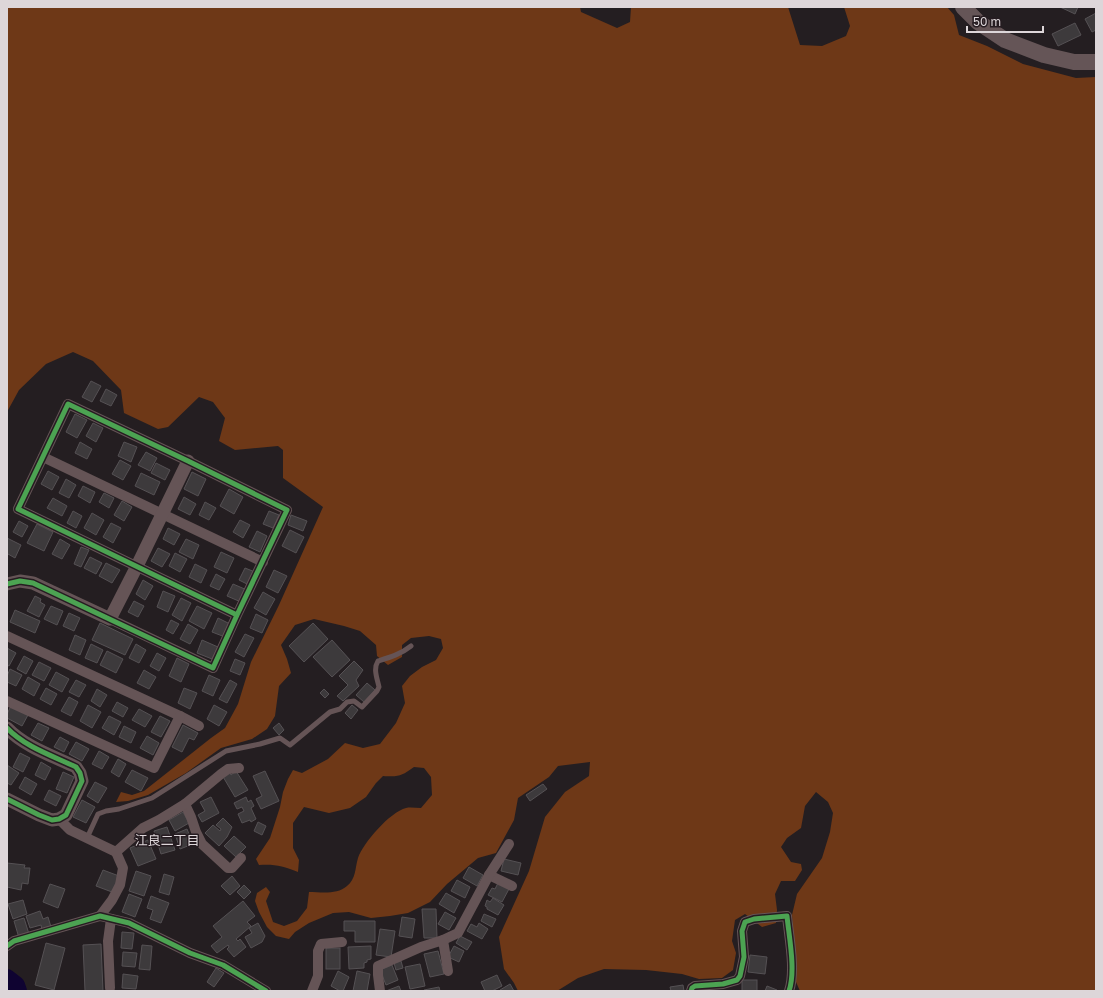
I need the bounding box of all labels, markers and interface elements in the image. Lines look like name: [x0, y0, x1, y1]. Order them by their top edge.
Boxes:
scale bar: [967, 8, 1043, 34]
text: 50 m: [973, 14, 1001, 29]
district label: 江良二丁目: [134, 832, 200, 848]

